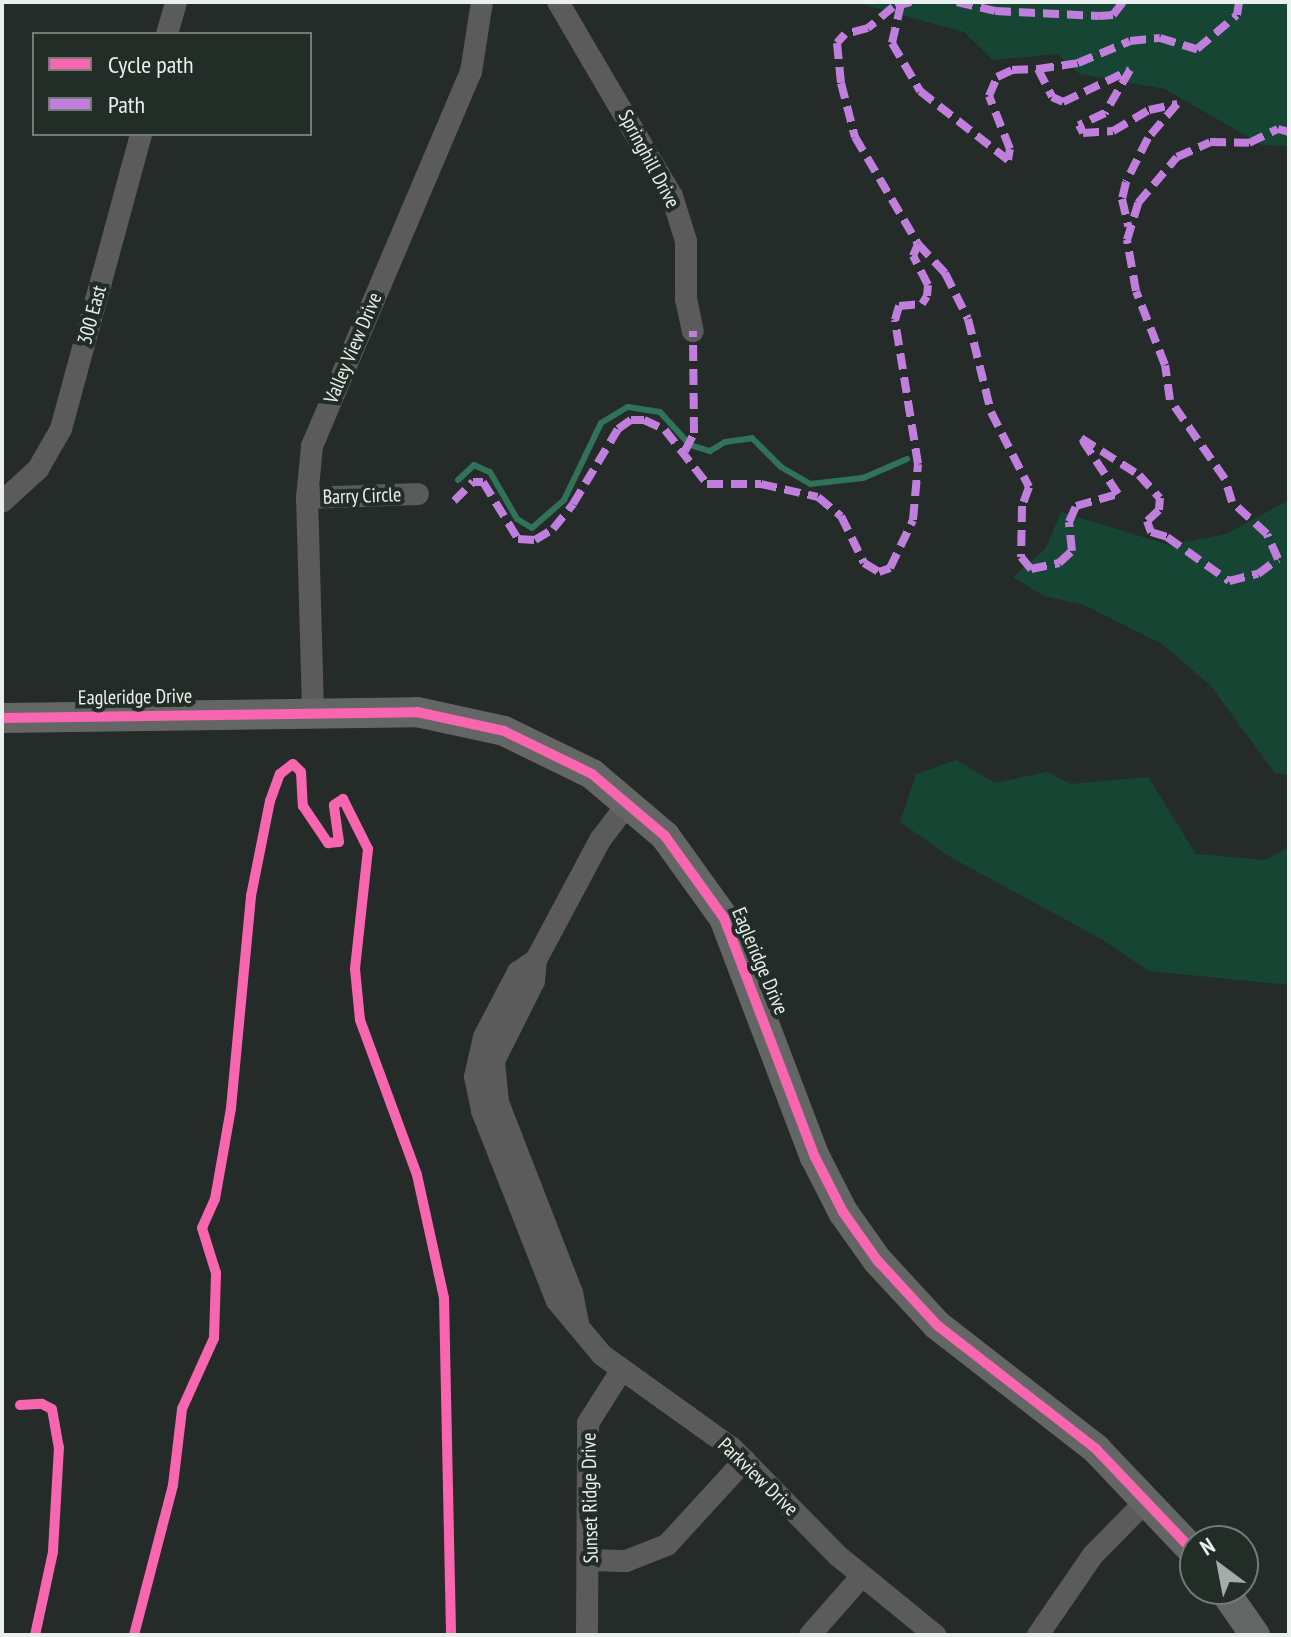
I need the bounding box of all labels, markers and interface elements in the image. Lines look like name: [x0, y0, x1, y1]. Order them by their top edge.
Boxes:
legend: [32, 32, 312, 136]
text: Cycle path: [108, 49, 194, 80]
text: Path: [108, 89, 145, 120]
street label: Springhill Drive: [613, 106, 685, 212]
street label: 300 East: [73, 283, 111, 347]
street label: Valley View Drive: [319, 288, 387, 408]
street label: Barry Circle: [322, 483, 402, 509]
street label: Eagleridge Drive: [78, 684, 192, 710]
street label: Eagleridge Drive: [727, 904, 793, 1018]
street label: Sunset Ridge Drive: [577, 1432, 603, 1564]
street label: Parkview Drive: [713, 1433, 803, 1521]
north arrow: [1179, 1525, 1259, 1605]
text: N: [1195, 1531, 1220, 1561]

